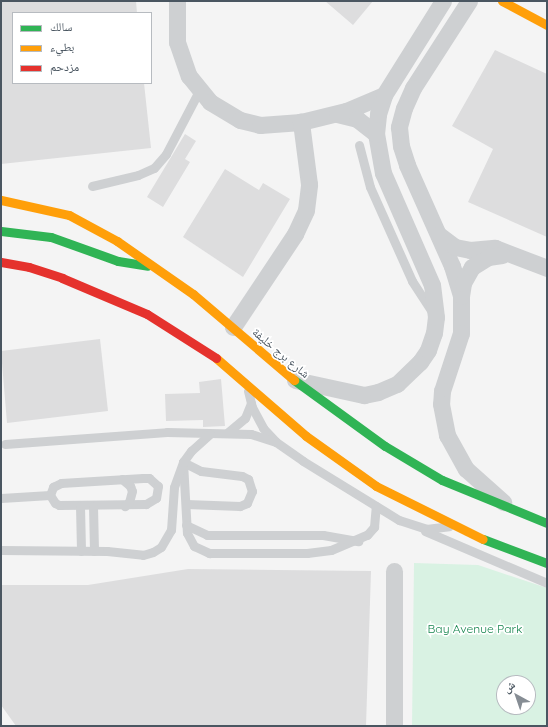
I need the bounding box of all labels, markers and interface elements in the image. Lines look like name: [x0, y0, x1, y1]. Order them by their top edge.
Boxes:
legend: [12, 12, 152, 84]
text: سالك: [50, 19, 72, 34]
text: بطيء: [50, 39, 74, 54]
text: مزدحم: [50, 59, 79, 74]
street label: شارع برج خليفة: [250, 325, 312, 381]
park label: Bay Avenue Park: [428, 622, 522, 636]
north arrow: [496, 675, 536, 715]
text: ش: [500, 677, 518, 696]

